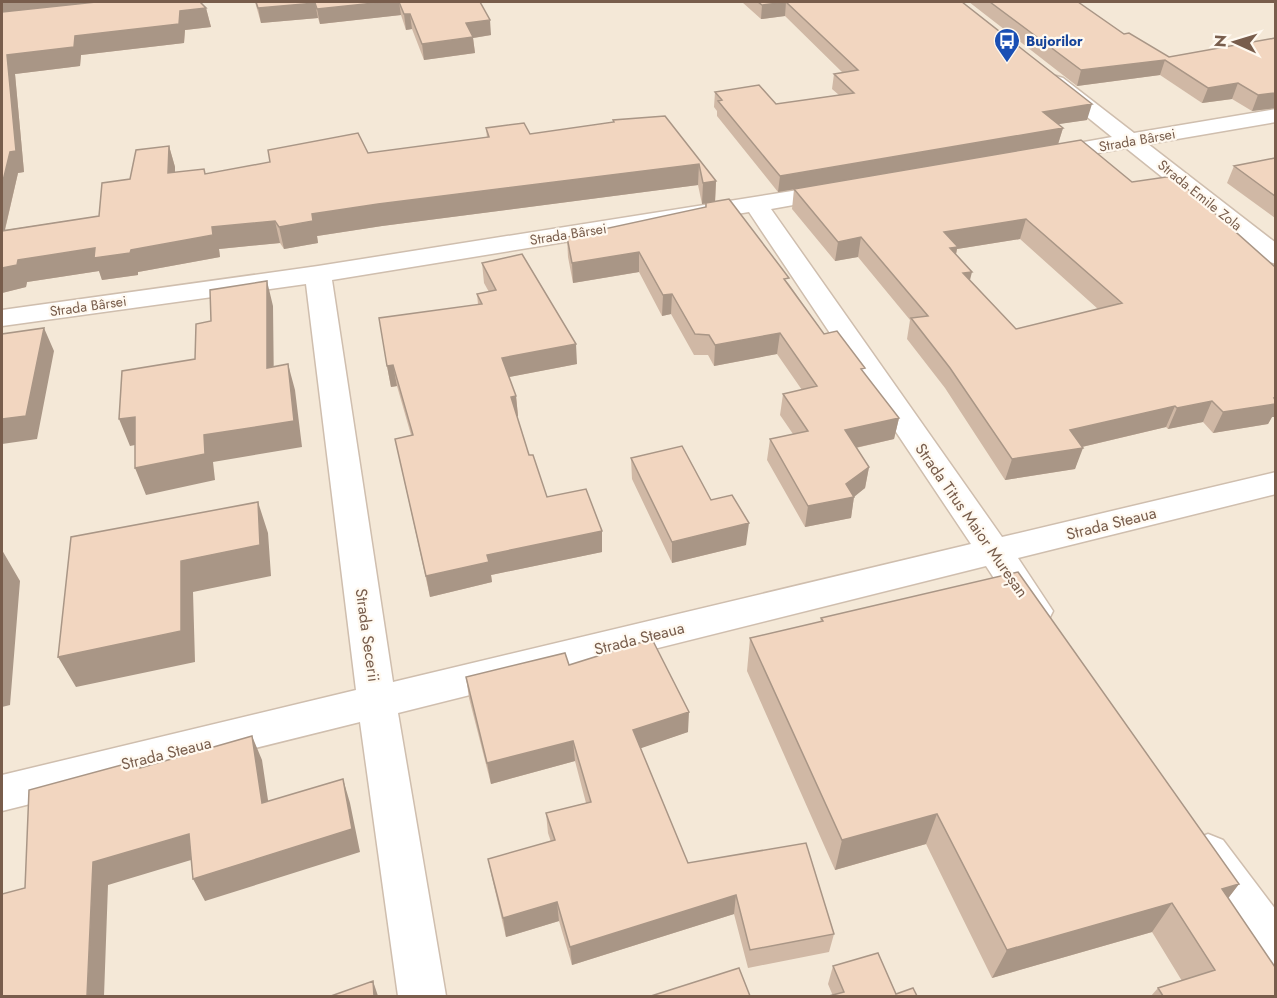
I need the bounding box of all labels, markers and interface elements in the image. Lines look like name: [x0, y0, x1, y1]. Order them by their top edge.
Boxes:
north arrow: [1205, 12, 1265, 72]
bus stop icon: Bujorilor: [992, 26, 1022, 64]
place label: Bujorilor: [1026, 31, 1083, 51]
text: N: [1209, 34, 1232, 48]
street label: Strada Bârsei: [1097, 123, 1177, 157]
street label: Strada Emile Zola: [1154, 155, 1246, 235]
street label: Strada Bârsei: [528, 218, 608, 250]
street label: Strada Bârsei: [48, 291, 128, 321]
street label: Strada Titus Maior Mureșan: [909, 438, 1034, 602]
street label: Strada Steaua: [1064, 501, 1159, 546]
street label: Strada Secerii: [350, 587, 385, 683]
street label: Strada Steaua: [592, 616, 687, 661]
street label: Strada Steaua: [119, 731, 214, 776]

